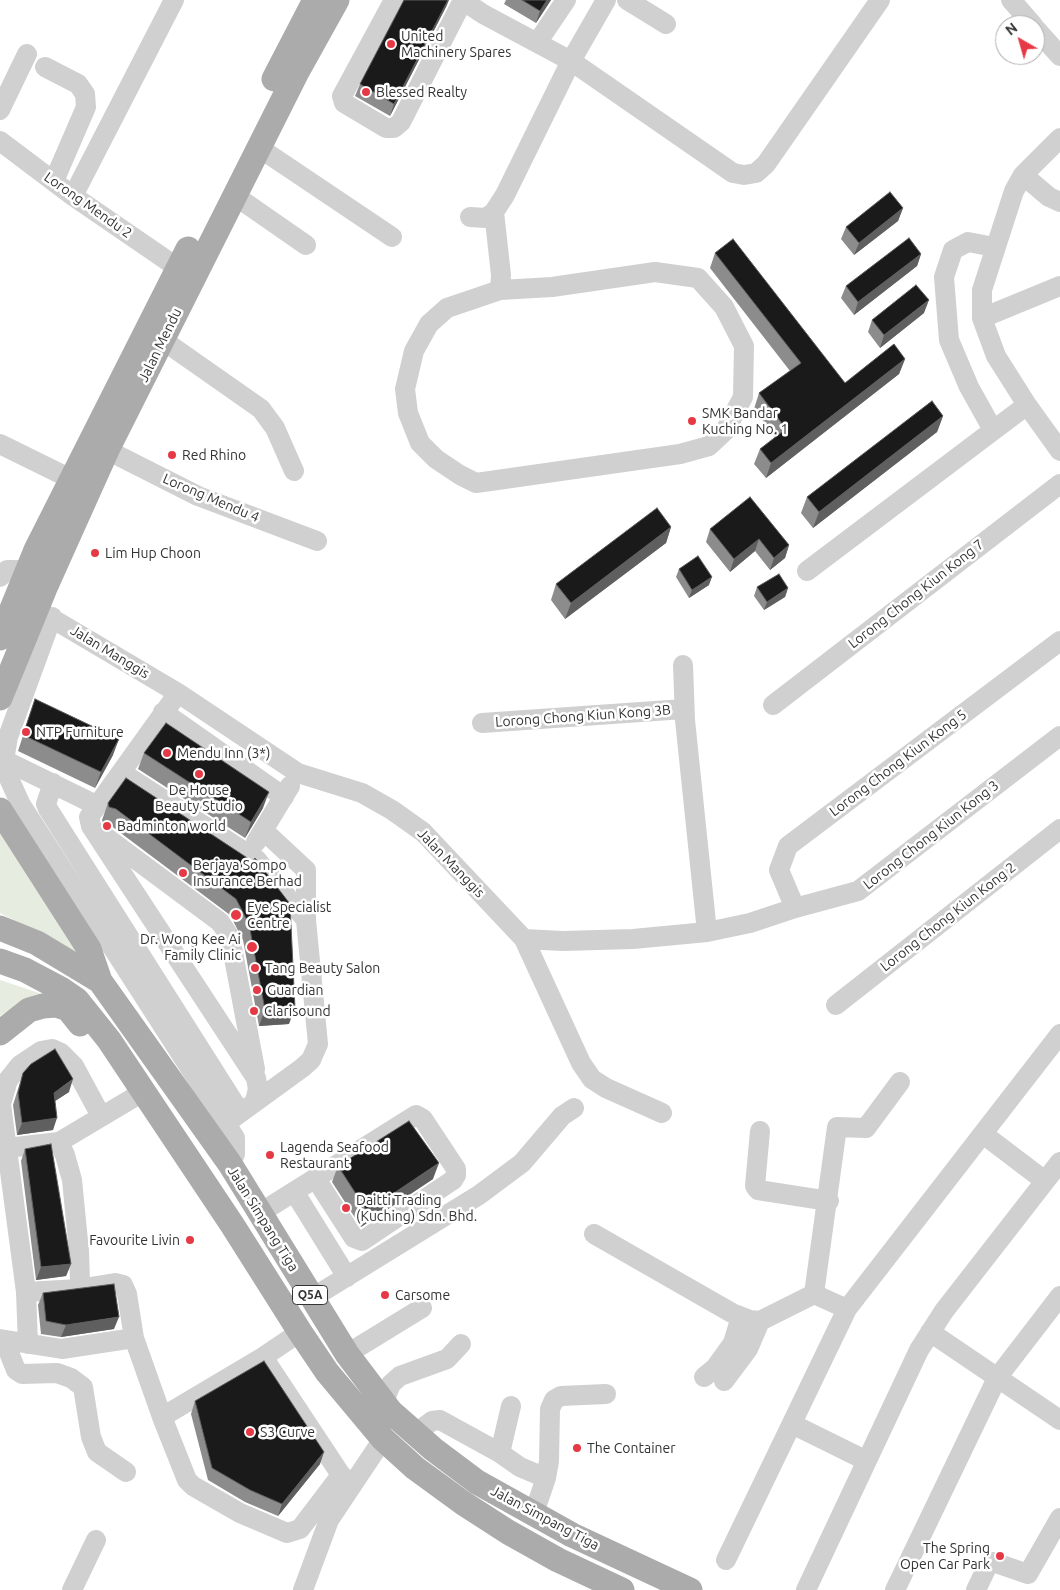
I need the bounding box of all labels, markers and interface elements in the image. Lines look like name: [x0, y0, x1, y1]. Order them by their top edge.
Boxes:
north arrow: [995, 15, 1045, 65]
text: N: [1002, 19, 1020, 38]
place label: United Machinery Spares: [401, 28, 511, 60]
marker: United Machinery Spares: [385, 38, 397, 50]
place label: Blessed Realty: [376, 84, 467, 100]
marker: Blessed Realty: [360, 86, 372, 98]
street label: Lorong Mendu 2: [41, 169, 135, 241]
street label: Jalan Mendu: [135, 305, 185, 385]
place label: SMK Bandar Kuching No. 1: [702, 405, 788, 438]
marker: SMK Bandar Kuching No. 1: [686, 415, 698, 427]
place label: Red Rhino: [182, 447, 246, 463]
marker: Red Rhino: [166, 449, 178, 461]
street label: Lorong Mendu 4: [160, 470, 262, 526]
street label: Lorong Chong Kiun Kong 7: [845, 536, 987, 652]
place label: Lim Hup Choon: [105, 545, 201, 561]
marker: Lim Hup Choon: [89, 547, 101, 559]
street label: Jalan Manggis: [67, 622, 153, 682]
street label: Lorong Chong Kiun Kong 3B: [495, 701, 671, 731]
street label: Lorong Chong Kiun Kong 5: [826, 706, 970, 820]
place label: NTP Furniture: [36, 724, 124, 740]
marker: NTP Furniture: [20, 726, 32, 738]
place label: Mendu Inn (3*): [177, 745, 270, 761]
marker: Mendu Inn (3*): [161, 747, 173, 759]
marker: De House Beauty Studio: [193, 768, 205, 780]
street label: Lorong Chong Kiun Kong 3: [860, 777, 1002, 893]
place label: De House Beauty Studio: [155, 782, 243, 814]
place label: Badminton world: [117, 818, 226, 834]
marker: Badminton world: [101, 820, 113, 832]
street label: Jalan Manggis: [414, 825, 488, 901]
place label: Berjaya Sompo Insurance Berhad: [193, 857, 302, 890]
street label: Lorong Chong Kiun Kong 2: [877, 859, 1019, 975]
marker: Berjaya Sompo Insurance Berhad: [177, 867, 189, 879]
place label: Eye Specialist Centre: [247, 899, 331, 932]
marker: Eye Specialist Centre: [229, 908, 243, 922]
place label: Dr. Wong Kee Ai Family Clinic: [140, 931, 241, 964]
marker: Dr. Wong Kee Ai Family Clinic: [245, 940, 259, 954]
place label: Tang Beauty Salon: [265, 960, 380, 976]
marker: Tang Beauty Salon: [249, 962, 261, 974]
place label: Guardian: [267, 982, 324, 998]
marker: Guardian: [251, 984, 263, 996]
place label: Clarisound: [264, 1003, 331, 1019]
marker: Clarisound: [248, 1005, 260, 1017]
place label: Lagenda Seafood Restaurant: [280, 1139, 389, 1172]
marker: Lagenda Seafood Restaurant: [264, 1149, 276, 1161]
street label: Jalan Simpang Tiga: [224, 1164, 302, 1274]
place label: Daitti Trading (Kuching) Sdn. Bhd.: [356, 1192, 477, 1224]
marker: Daitti Trading (Kuching) Sdn. Bhd.: [340, 1202, 352, 1214]
place label: Favourite Livin: [89, 1232, 180, 1248]
marker: Favourite Livin: [184, 1234, 196, 1246]
road number: Q5A: [292, 1286, 328, 1304]
place label: Carsome: [395, 1287, 450, 1303]
marker: Carsome: [379, 1289, 391, 1301]
place label: S3 Curve: [260, 1424, 315, 1440]
marker: S3 Curve: [244, 1426, 256, 1438]
place label: The Container: [587, 1440, 676, 1456]
marker: The Container: [571, 1442, 583, 1454]
street label: Jalan Simpang Tiga: [488, 1482, 602, 1554]
place label: The Spring Open Car Park: [900, 1540, 990, 1572]
marker: The Spring Open Car Park: [994, 1550, 1006, 1562]

